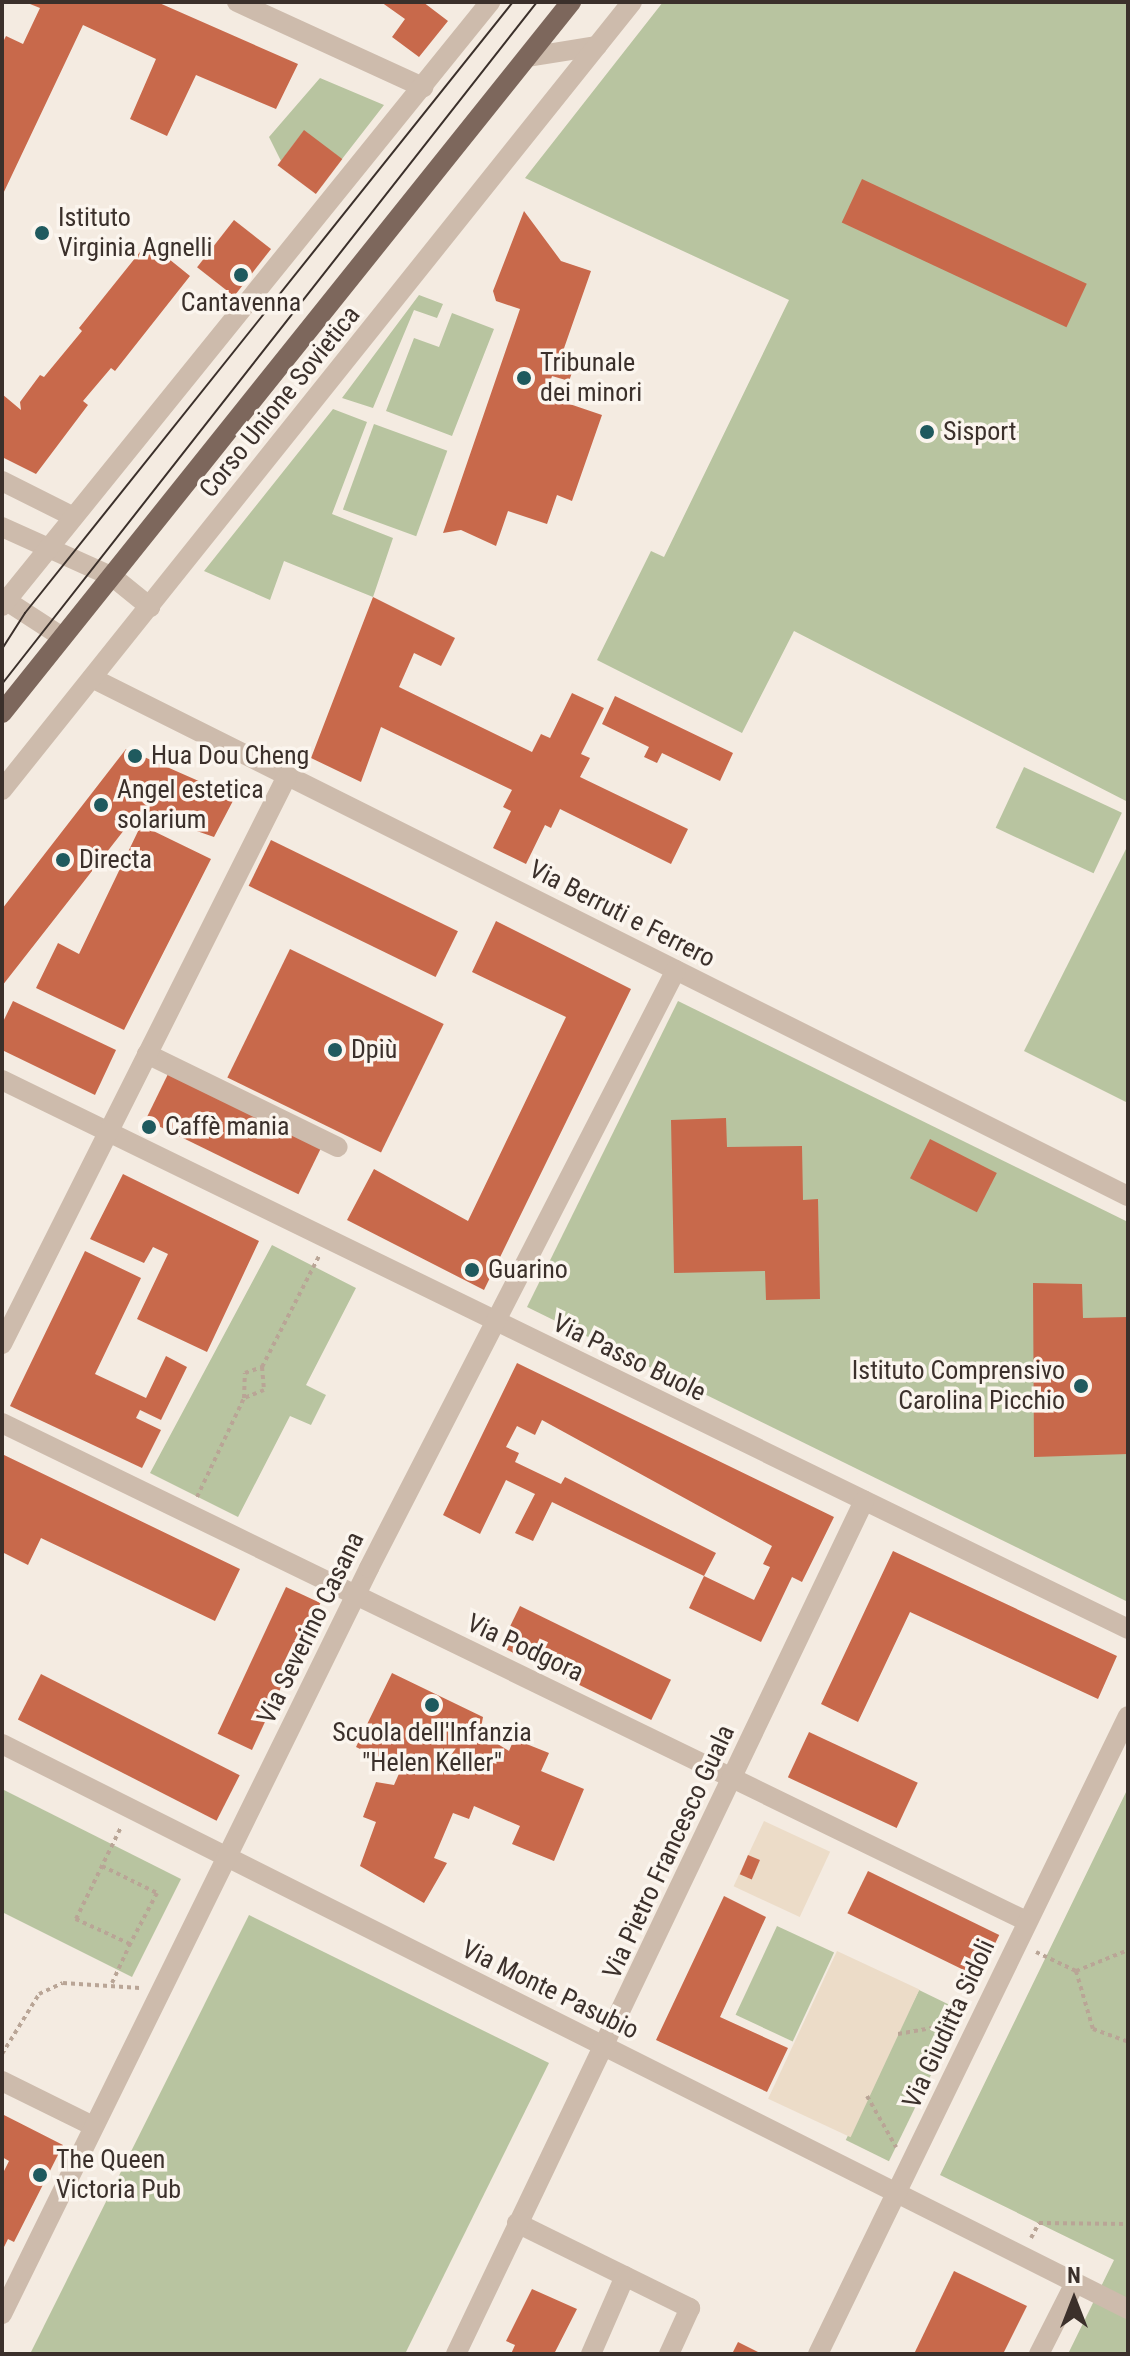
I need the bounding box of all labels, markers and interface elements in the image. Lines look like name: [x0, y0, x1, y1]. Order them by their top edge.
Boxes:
place label: Istituto Virginia Agnelli: [58, 202, 212, 264]
marker: Istituto Virginia Agnelli: [33, 224, 51, 242]
marker: Cantavenna: [232, 266, 250, 284]
place label: Cantavenna: [181, 287, 301, 319]
street label: Corso Unione Sovietica: [193, 300, 367, 504]
place label: Tribunale dei minori: [540, 347, 642, 408]
marker: Tribunale dei minori: [515, 369, 533, 387]
place label: Sisport: [943, 416, 1016, 448]
marker: Sisport: [918, 423, 936, 441]
place label: Hua Dou Cheng: [151, 740, 309, 772]
marker: Hua Dou Cheng: [126, 747, 144, 765]
place label: Angel estetica solarium: [117, 774, 264, 836]
marker: Angel estetica solarium: [92, 796, 110, 814]
place label: Directa: [79, 844, 152, 876]
marker: Directa: [54, 851, 72, 869]
street label: Via Berruti e Ferrero: [524, 854, 720, 974]
place label: Dpiù: [351, 1034, 397, 1066]
marker: Dpiù: [326, 1041, 344, 1059]
place label: Caffè mania: [165, 1111, 290, 1143]
marker: Caffè mania: [140, 1118, 158, 1136]
place label: Guarino: [488, 1254, 568, 1286]
marker: Guarino: [463, 1261, 481, 1279]
street label: Via Passo Buole: [547, 1308, 711, 1408]
place label: Istituto Comprensivo Carolina Picchio: [852, 1355, 1065, 1416]
marker: Istituto Comprensivo Carolina Picchio: [1072, 1377, 1090, 1395]
street label: Via Severino Casana: [251, 1527, 371, 1729]
street label: Via Podgora: [462, 1607, 588, 1689]
marker: Scuola dell'Infanzia "Helen Keller": [423, 1696, 441, 1714]
place label: Scuola dell'Infanzia "Helen Keller": [332, 1717, 532, 1778]
street label: Via Pietro Francesco Guala: [596, 1720, 742, 1984]
street label: Via Monte Pasubio: [456, 1934, 644, 2046]
street label: Via Giuditta Sidoli: [896, 1935, 1002, 2113]
place label: The Queen Victoria Pub: [56, 2144, 181, 2206]
marker: The Queen Victoria Pub: [31, 2166, 49, 2184]
north arrow: [1034, 2260, 1114, 2340]
text: N: [1067, 2263, 1081, 2288]

